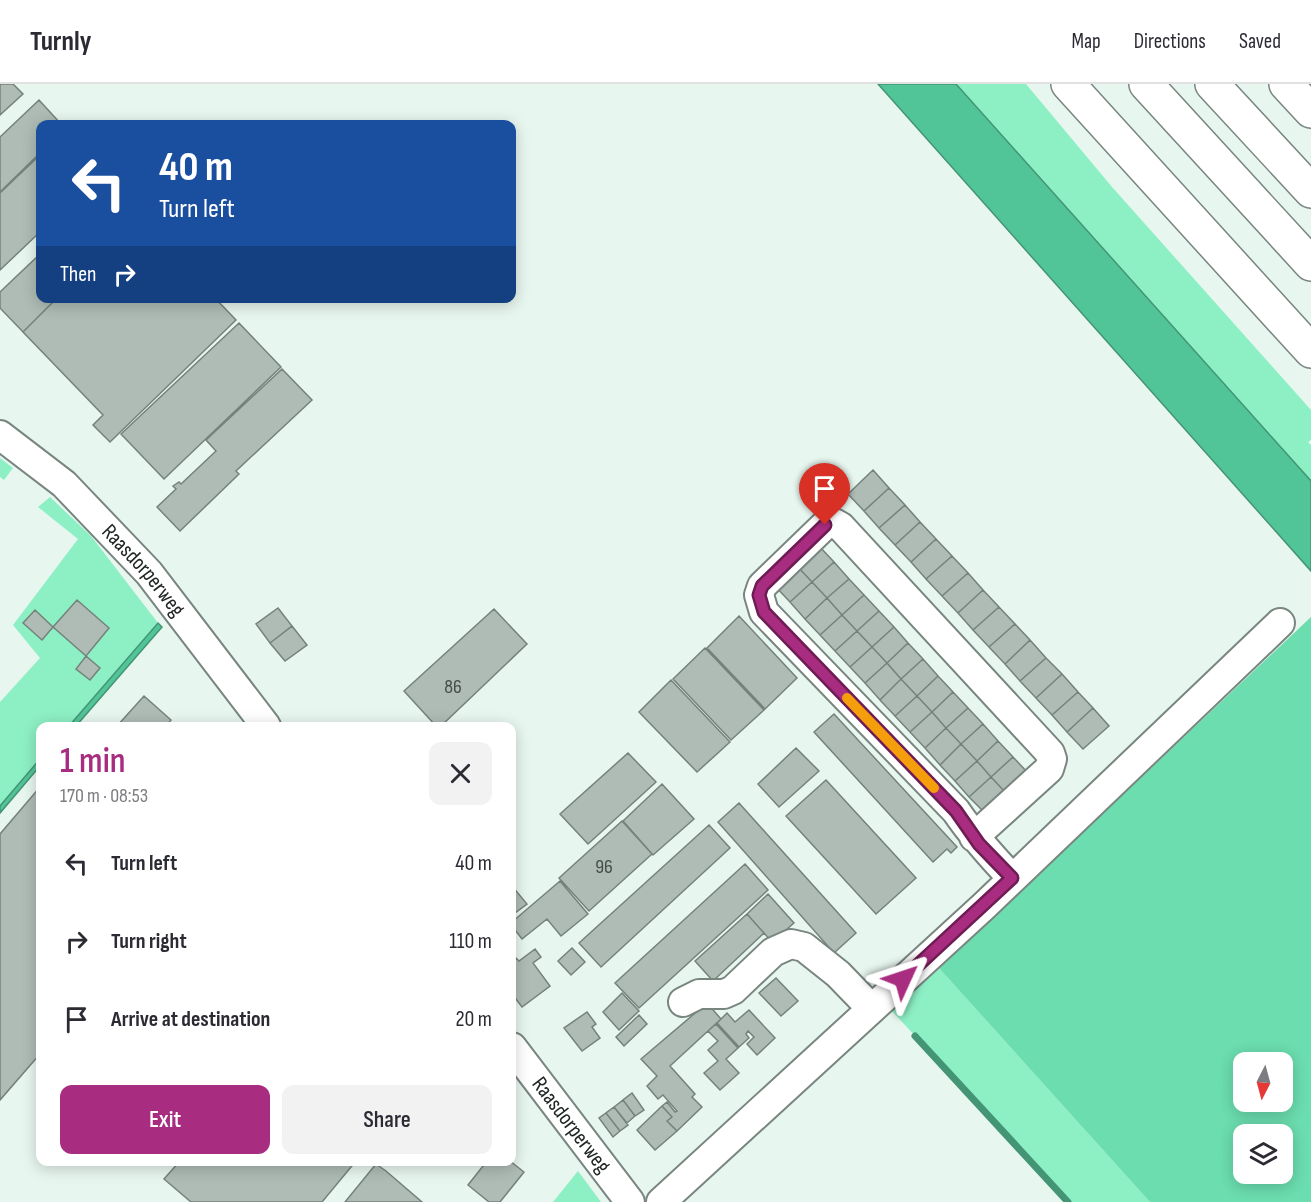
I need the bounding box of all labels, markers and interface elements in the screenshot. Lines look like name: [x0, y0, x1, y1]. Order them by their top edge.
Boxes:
text: Turnly: [30, 25, 91, 58]
text: Map: [1071, 29, 1101, 54]
text: Directions: [1134, 29, 1206, 54]
text: Saved: [1239, 29, 1281, 54]
text: 40 m: [159, 142, 233, 193]
icon: left: [60, 144, 138, 222]
text: Turn left: [159, 193, 235, 225]
icon: right: [108, 258, 141, 291]
text: Then: [60, 261, 96, 288]
pin: [799, 463, 850, 525]
icon: arrive: [808, 472, 841, 505]
street label: Raasdorperweg: [96, 518, 191, 622]
house number: 86: [444, 675, 462, 699]
text: 1 min: [60, 740, 125, 783]
button: close: [429, 742, 492, 805]
text: 170 m · 08:53: [60, 784, 148, 808]
icon: left: [60, 847, 93, 880]
text: Turn left: [111, 850, 177, 877]
text: 40 m: [455, 850, 492, 877]
house number: 96: [595, 855, 613, 879]
icon: right: [60, 925, 93, 958]
text: Turn right: [111, 928, 187, 955]
text: 110 m: [449, 928, 492, 955]
position arrow: [871, 947, 935, 1011]
icon: arrive: [60, 1003, 93, 1036]
text: Arrive at destination: [111, 1006, 270, 1033]
text: 20 m: [456, 1006, 492, 1033]
north arrow: [1233, 1052, 1293, 1112]
map controls: [1233, 1052, 1293, 1184]
street label: Raasdorperweg: [526, 1071, 617, 1179]
button: Exit: [60, 1085, 270, 1154]
button: Share: [282, 1085, 492, 1154]
button: layers: [1233, 1124, 1293, 1184]

